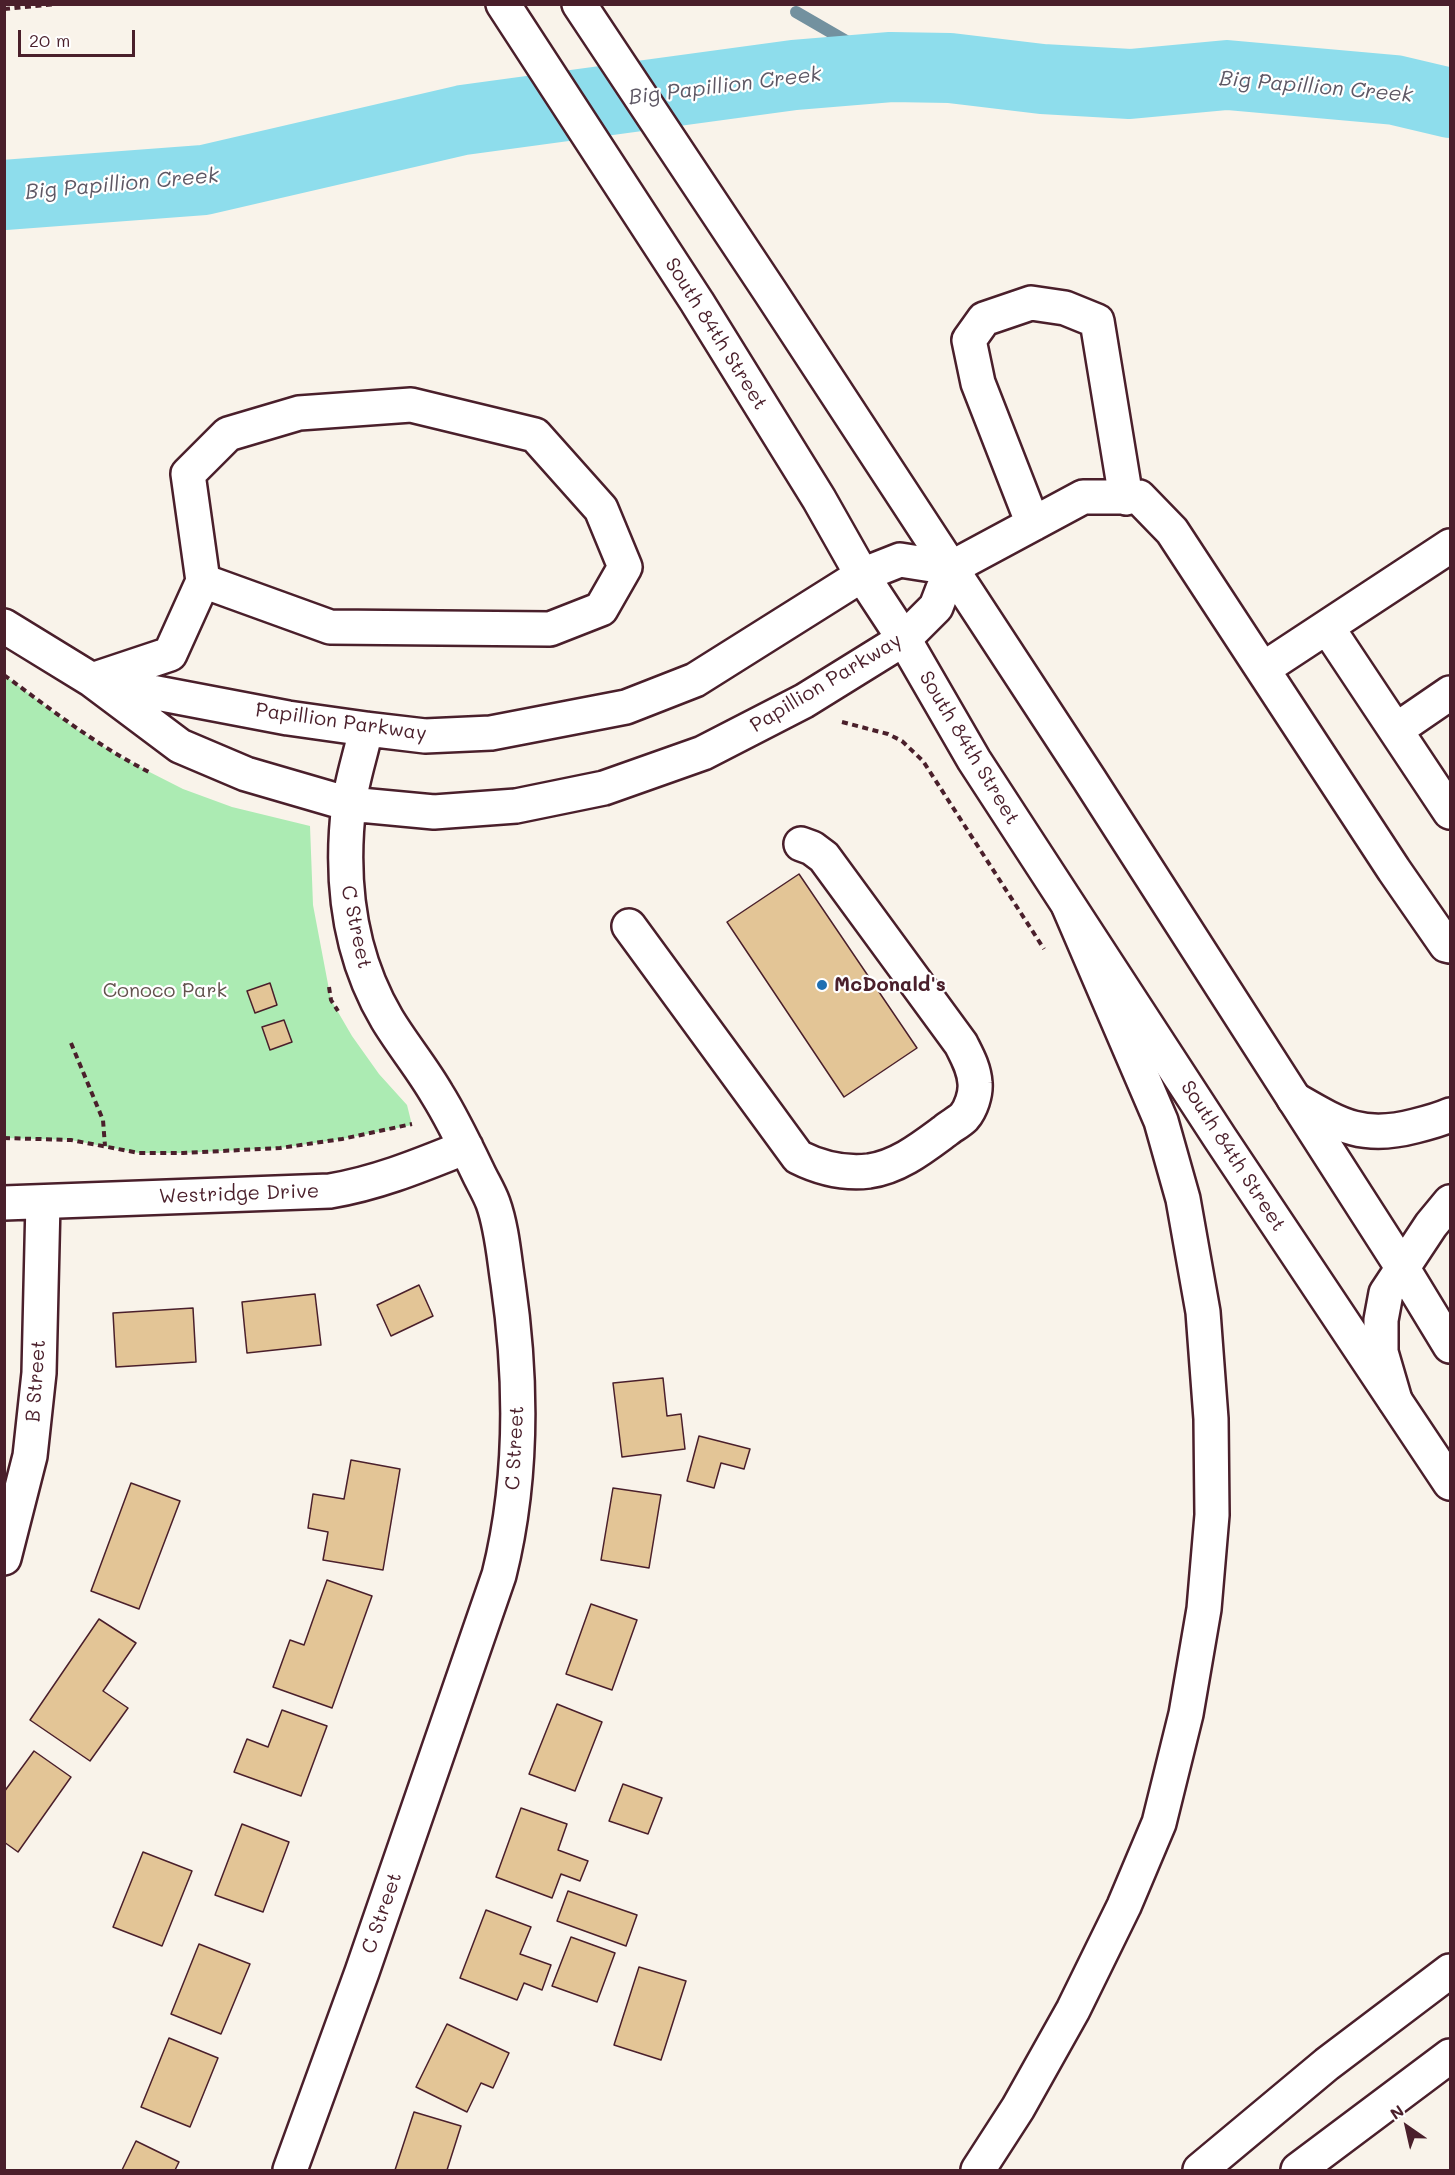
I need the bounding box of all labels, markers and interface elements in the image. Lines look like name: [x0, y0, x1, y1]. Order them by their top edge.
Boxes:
scale bar: [21, 18, 138, 56]
text: 20 m: [29, 28, 70, 52]
water label: Big Papillion Creek: [627, 62, 823, 110]
water label: Big Papillion Creek: [1218, 66, 1414, 108]
water label: Big Papillion Creek: [24, 163, 220, 205]
street label: South 84th Street: [660, 254, 772, 414]
street label: Papillion Parkway: [746, 628, 906, 738]
street label: South 84th Street: [914, 667, 1024, 829]
street label: Papillion Parkway: [254, 698, 428, 746]
street label: C Street: [335, 883, 377, 971]
place label: McDonald's: [834, 973, 946, 997]
marker: McDonald's: [815, 978, 829, 992]
park label: Conoco Park: [103, 979, 227, 1003]
street label: South 84th Street: [1175, 1076, 1291, 1236]
street label: Westridge Drive: [158, 1179, 320, 1209]
street label: B Street: [21, 1339, 51, 1423]
street label: C Street: [501, 1405, 529, 1491]
street label: C Street: [357, 1869, 407, 1957]
north arrow: [1377, 2097, 1437, 2157]
text: N: [1386, 2100, 1408, 2124]

